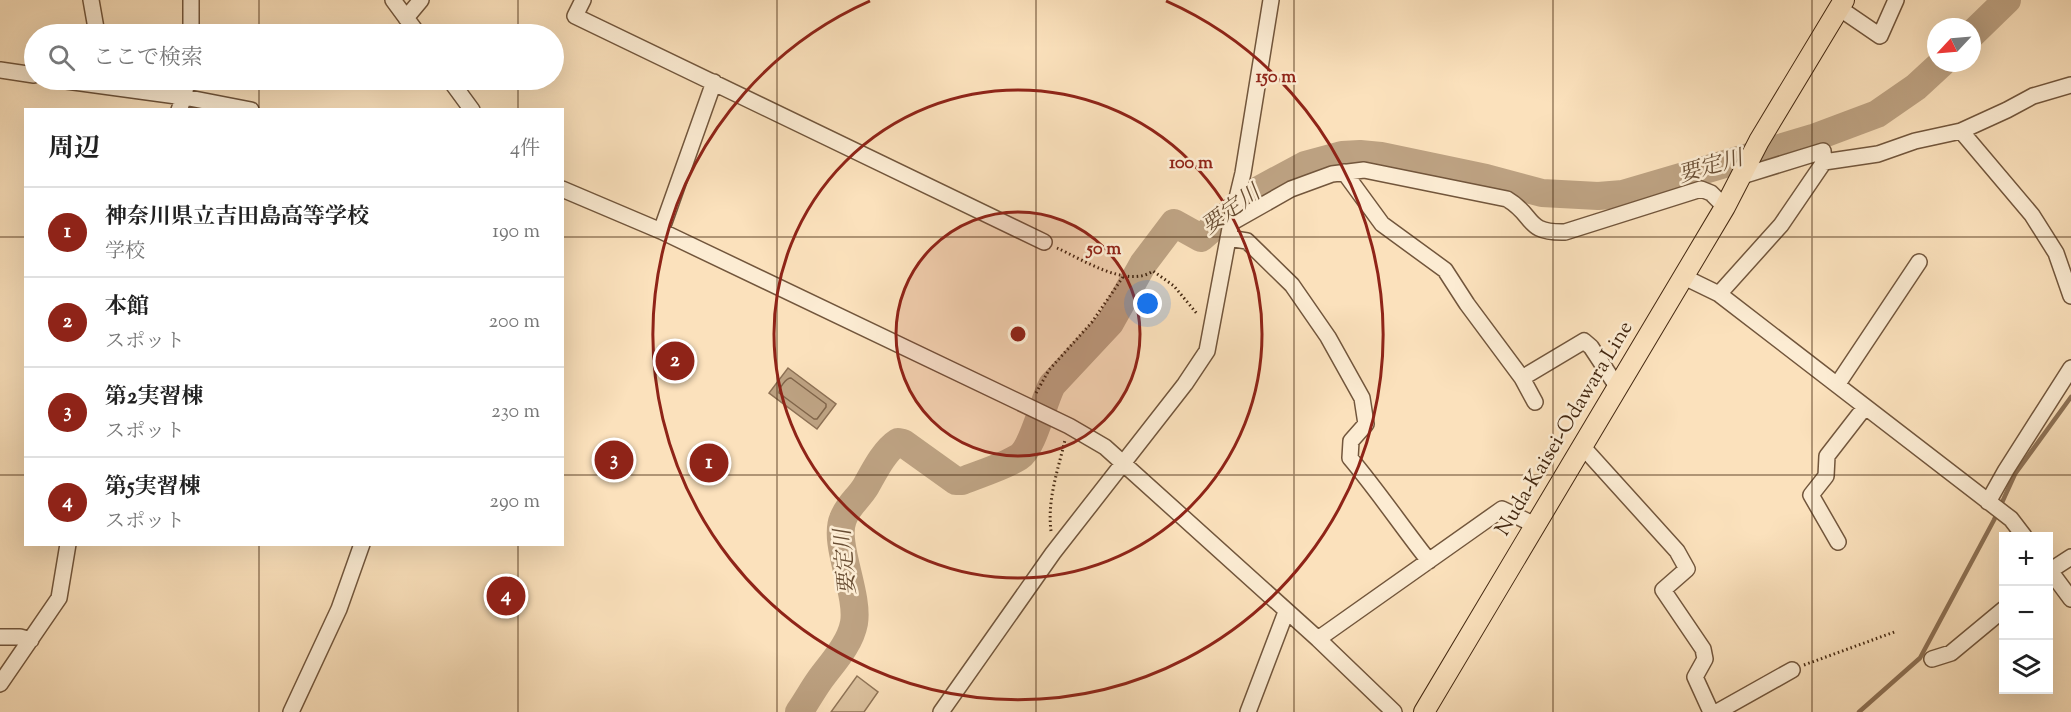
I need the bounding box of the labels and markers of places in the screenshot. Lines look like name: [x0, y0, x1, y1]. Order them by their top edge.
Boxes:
centre of rings: [1008, 324, 1028, 344]
pin: 2: [656, 338, 694, 384]
pin: 3: [594, 438, 634, 482]
pin: 1: [690, 440, 728, 486]
pin: 4: [486, 574, 526, 618]

